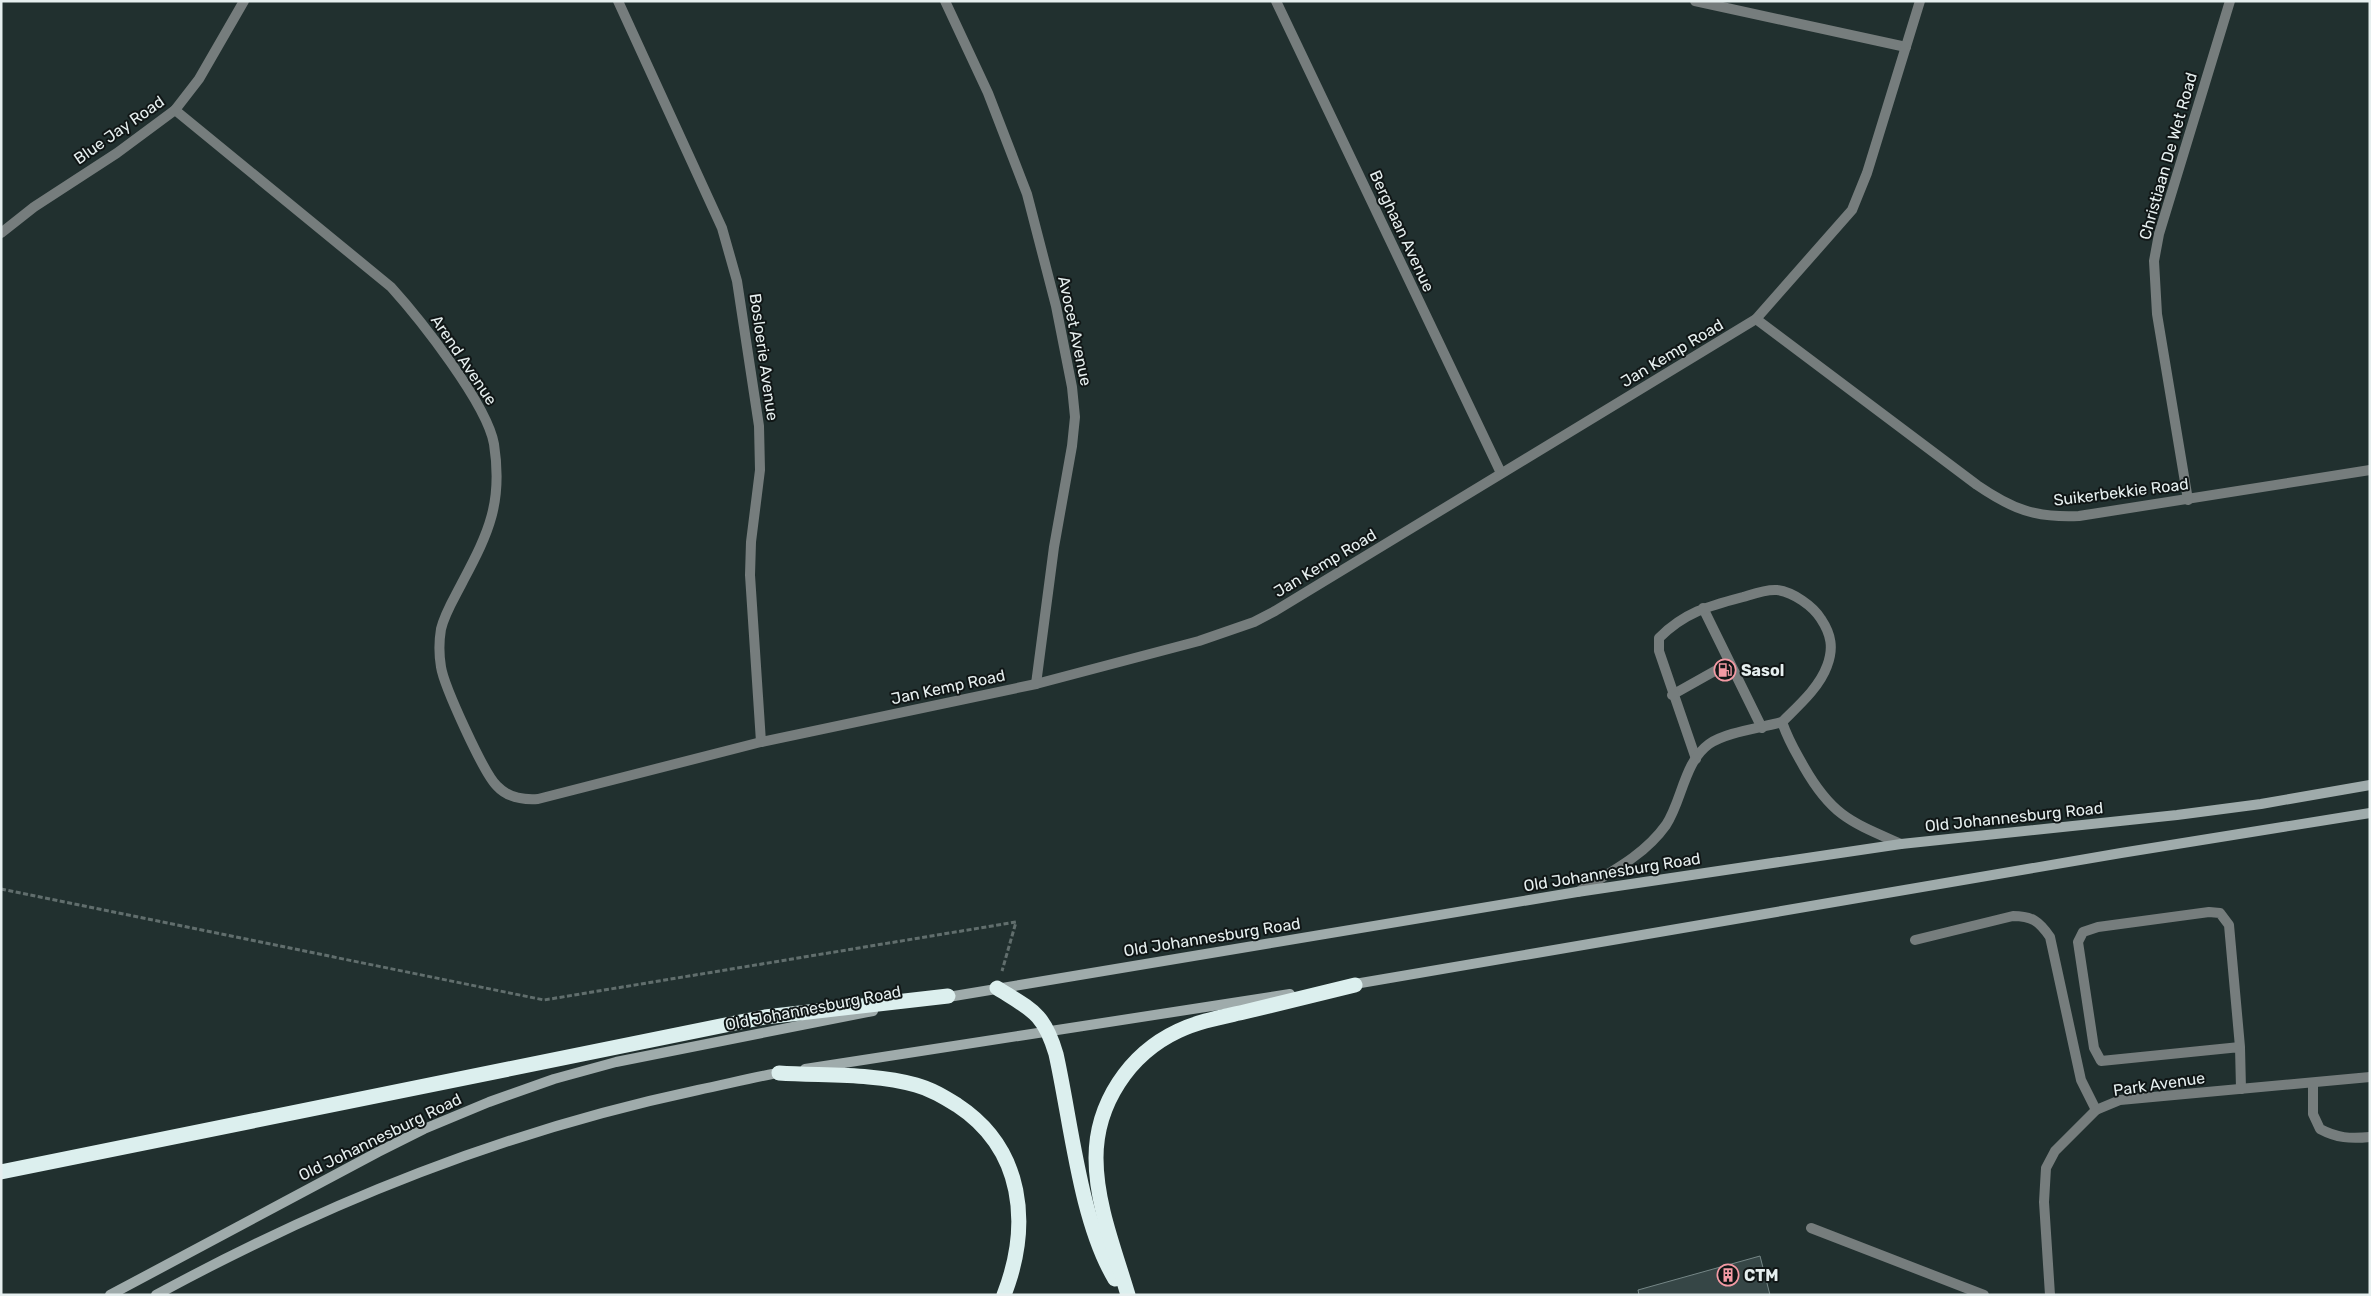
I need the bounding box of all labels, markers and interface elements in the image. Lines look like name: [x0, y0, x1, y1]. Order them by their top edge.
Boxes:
street label: Christiaan De Wet Road: [2135, 70, 2201, 242]
street label: Blue Jay Road: [70, 92, 168, 168]
street label: Berghaan Avenue: [1366, 167, 1438, 295]
street label: Avocet Avenue: [1054, 274, 1096, 388]
street label: Bosloerie Avenue: [746, 292, 782, 422]
street label: Arend Avenue: [427, 311, 501, 409]
street label: Jan Kemp Road: [1617, 315, 1727, 391]
street label: Suikerbekkie Road: [2052, 474, 2190, 510]
street label: Jan Kemp Road: [1270, 525, 1380, 601]
fuel station icon: Sasol: [1713, 658, 1737, 682]
place label: Sasol: [1741, 661, 1784, 680]
street label: Jan Kemp Road: [889, 666, 1007, 708]
street label: Old Johannesburg Road: [1924, 798, 2104, 836]
street label: Old Johannesburg Road: [1522, 849, 1702, 895]
street label: Old Johannesburg Road: [1122, 914, 1302, 960]
street label: Old Johannesburg Road: [723, 982, 903, 1034]
street label: Park Avenue: [2112, 1068, 2206, 1100]
street label: Old Johannesburg Road: [295, 1089, 465, 1185]
building icon: CTM: [1716, 1263, 1740, 1287]
place label: CTM: [1744, 1266, 1779, 1285]

